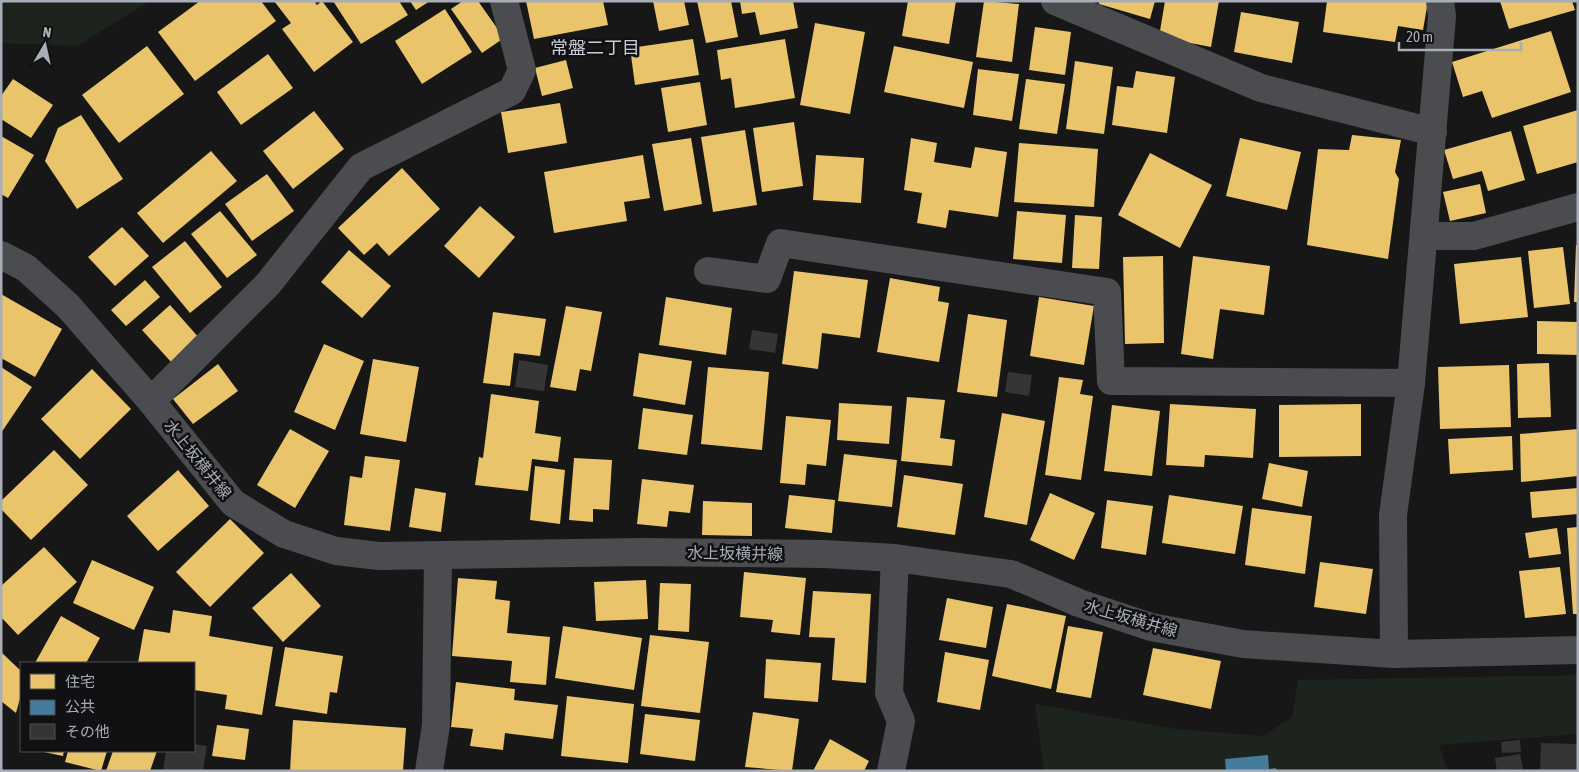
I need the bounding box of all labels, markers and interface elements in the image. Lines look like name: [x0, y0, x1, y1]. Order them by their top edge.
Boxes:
north arrow: [20, 20, 70, 70]
scale bar: [1399, 20, 1522, 52]
text: N: [42, 24, 52, 41]
text: 20 m: [1406, 28, 1433, 45]
district label: 常盤二丁目: [550, 37, 640, 58]
street label: 水上坂横井線: [161, 416, 235, 502]
street label: 水上坂横井線: [687, 543, 783, 563]
street label: 水上坂横井線: [1082, 596, 1180, 640]
legend: [20, 662, 195, 752]
text: 住宅: [65, 673, 95, 690]
text: 公共: [65, 698, 95, 715]
text: その他: [65, 723, 110, 740]

